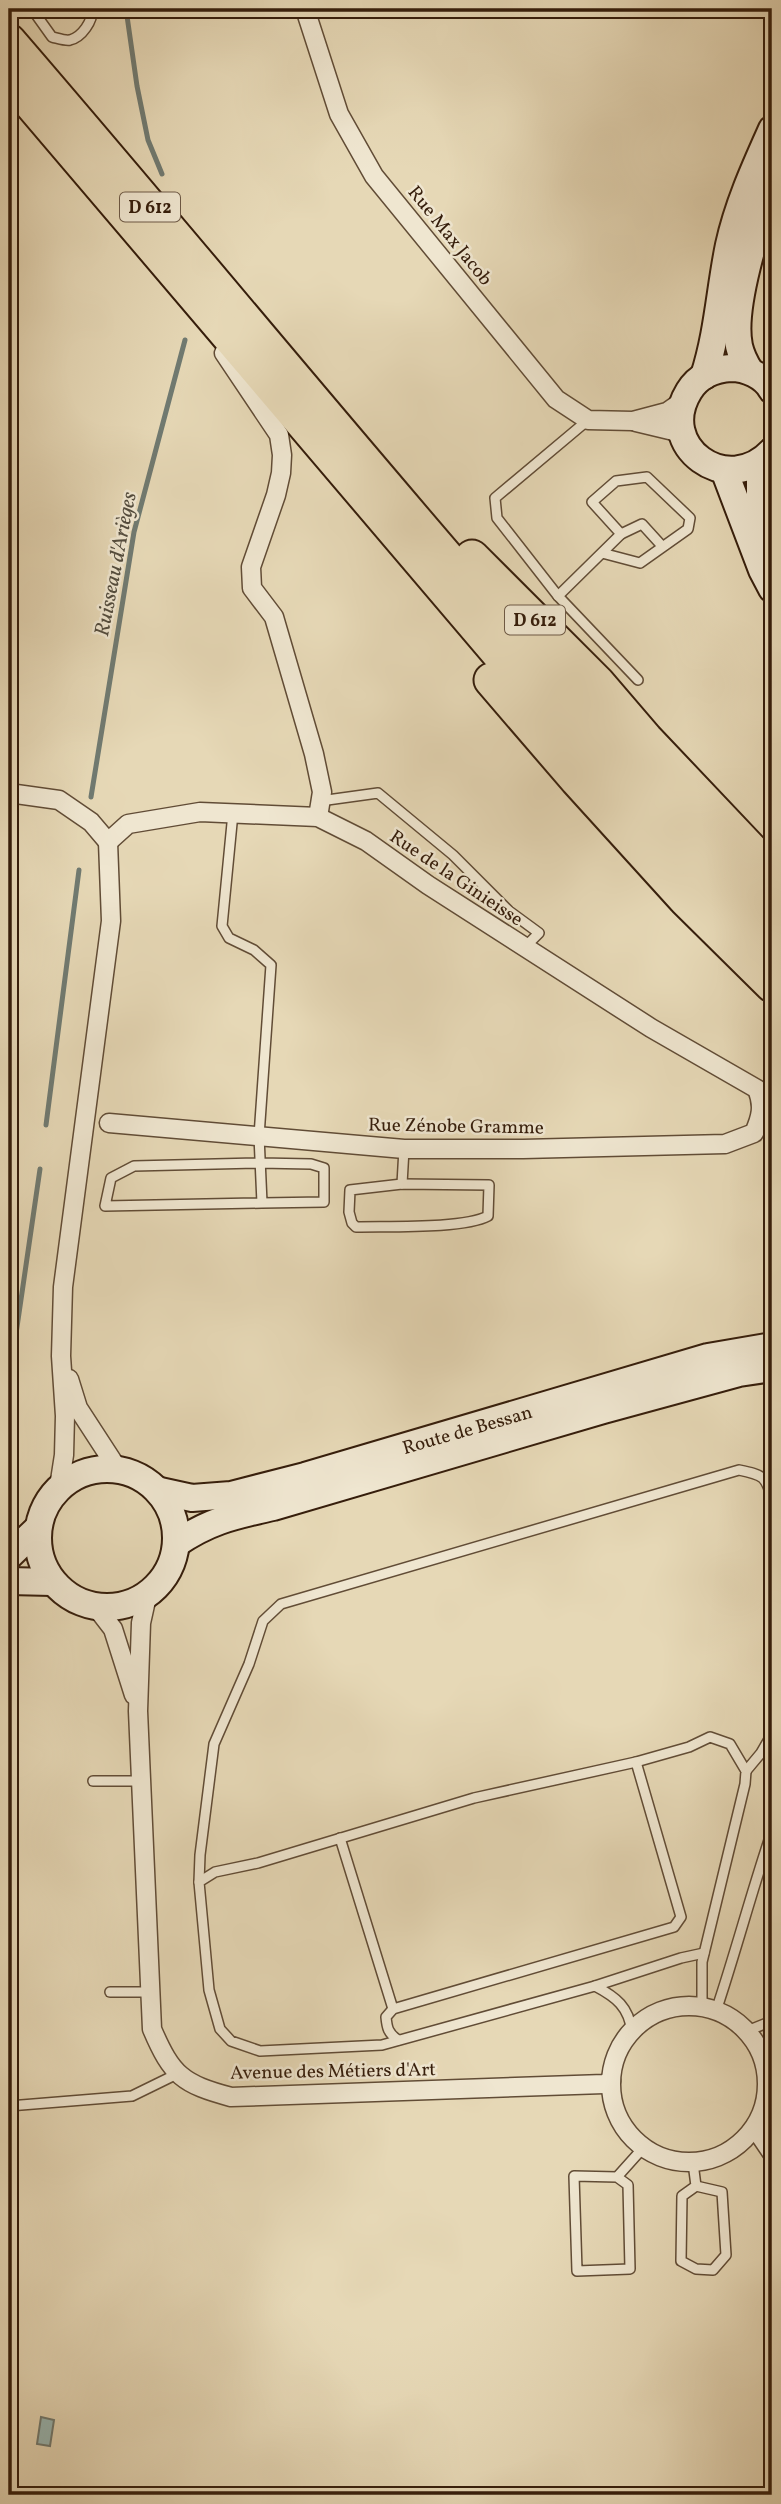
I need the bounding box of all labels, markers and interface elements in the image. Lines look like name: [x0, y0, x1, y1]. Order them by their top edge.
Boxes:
street label: Rue Max Jacob: [401, 181, 498, 292]
road number: D 612: [120, 192, 180, 222]
water label: Ruisseau d'Arièges: [88, 489, 145, 639]
road number: D 612: [505, 606, 565, 634]
street label: Rue de la Ginieisse: [384, 824, 528, 933]
street label: Rue Zénobe Gramme: [368, 1112, 544, 1142]
street label: Route de Bessan: [399, 1400, 536, 1462]
street label: Avenue des Métiers d'Art: [230, 2057, 436, 2087]

